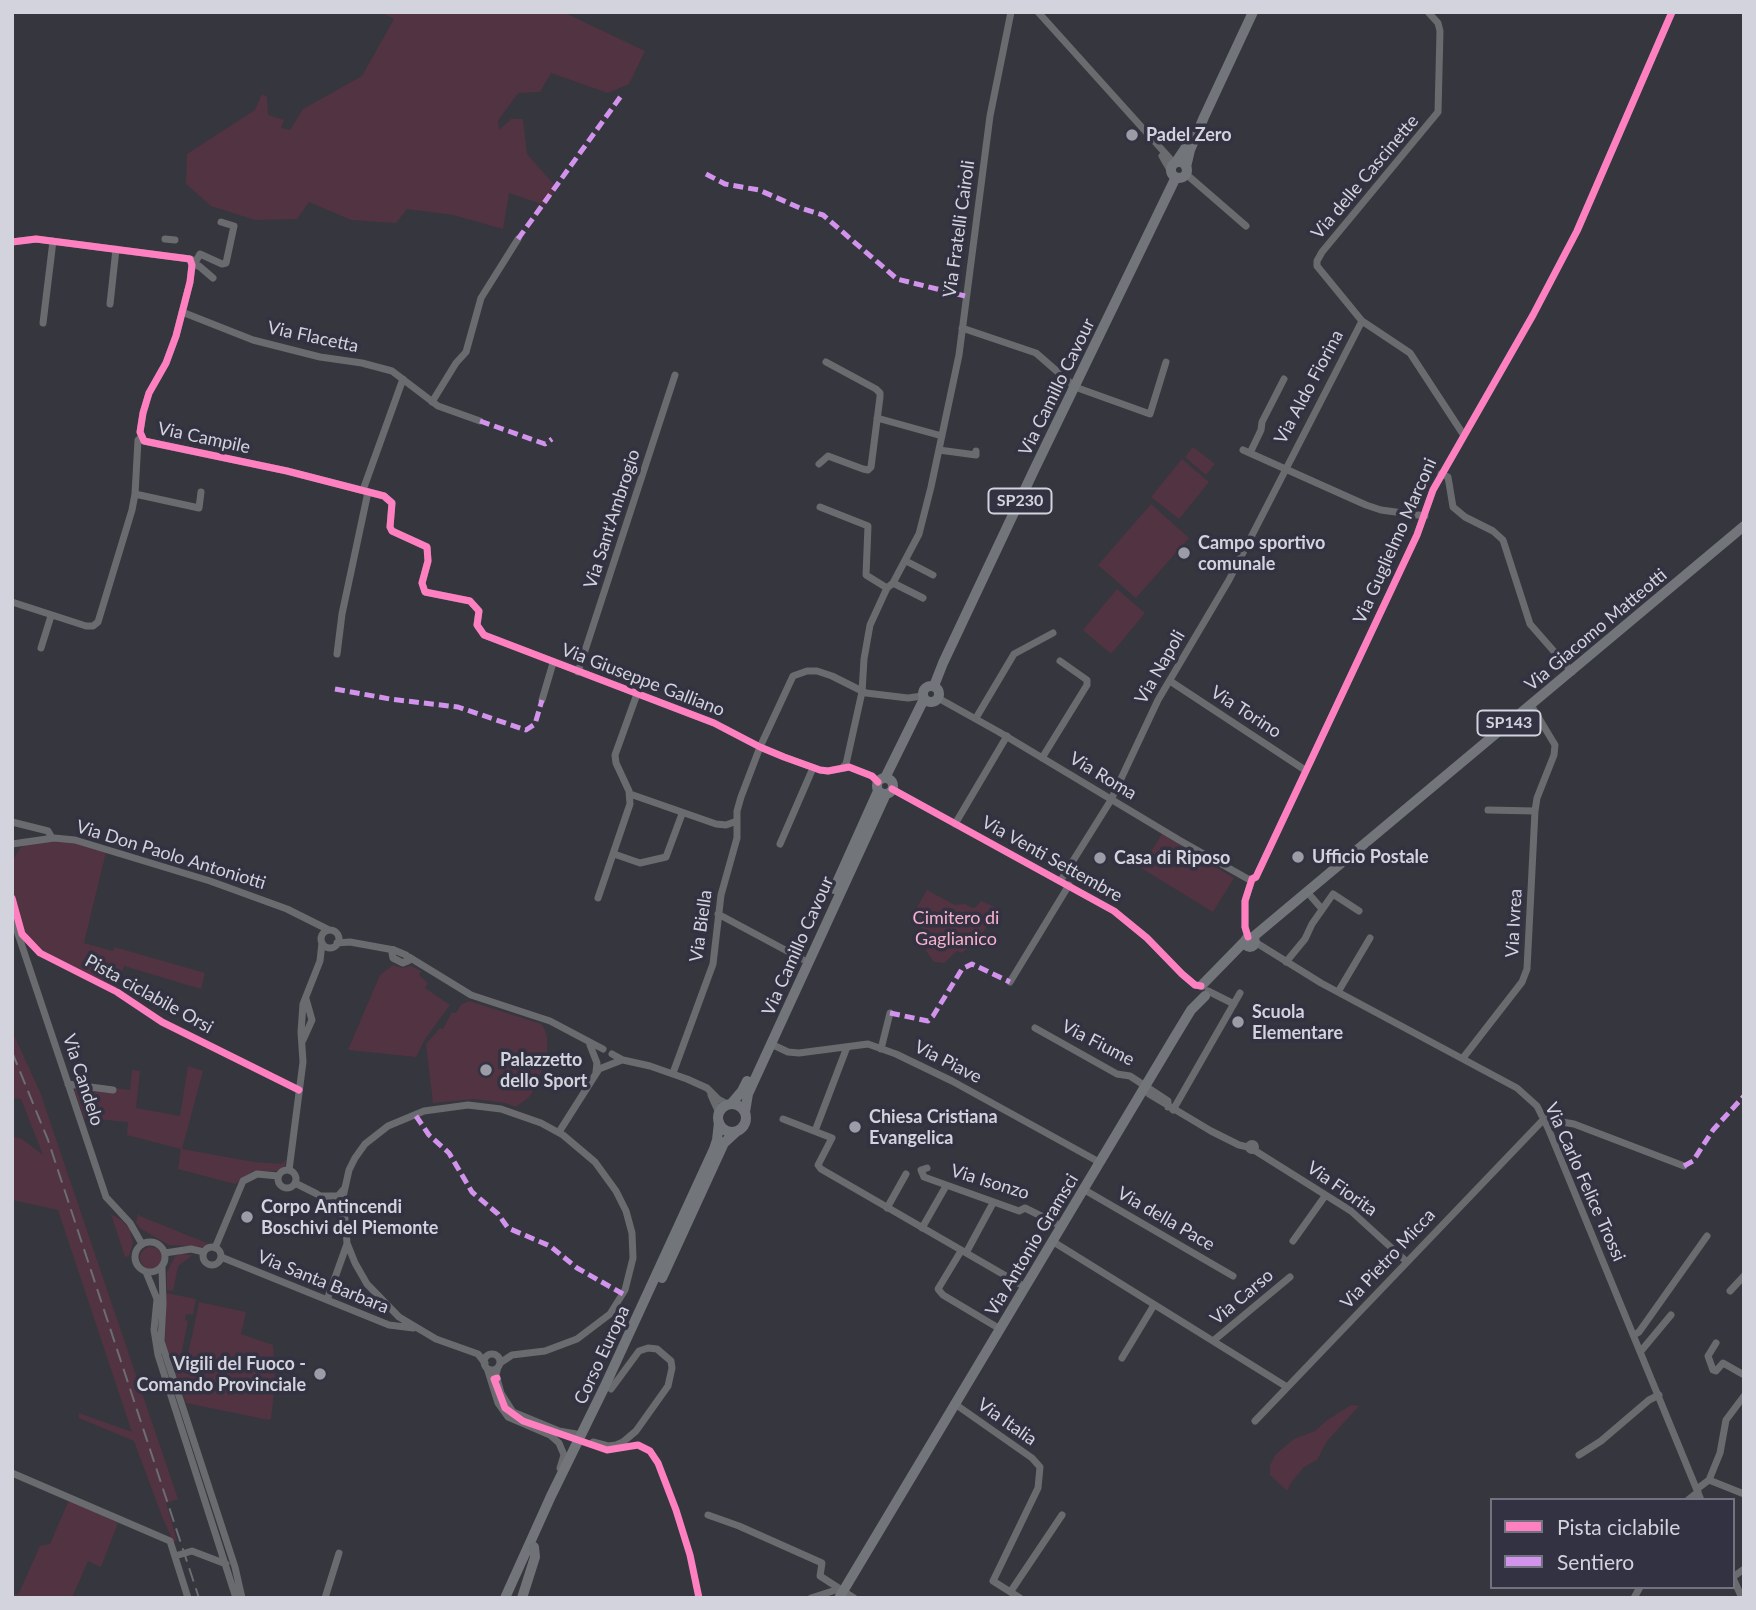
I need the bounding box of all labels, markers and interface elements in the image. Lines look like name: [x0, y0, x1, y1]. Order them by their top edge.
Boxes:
street label: Via delle Cascinette: [1307, 111, 1423, 243]
place label: Padel Zero: [1146, 124, 1232, 146]
marker: Padel Zero: [1124, 127, 1140, 143]
street label: Via Fratelli Cairoli: [939, 159, 979, 299]
street label: Via Camillo Cavour: [1014, 315, 1100, 459]
street label: Via Flacetta: [266, 317, 360, 357]
street label: Via Aldo Fiorina: [1270, 326, 1348, 448]
street label: Via Campile: [156, 418, 252, 458]
street label: Via Sant'Ambrogio: [579, 447, 645, 591]
street label: Via Guglielmo Marconi: [1349, 455, 1441, 627]
road number: SP230: [988, 488, 1052, 514]
place label: Campo sportivo comunale: [1198, 532, 1325, 574]
marker: Campo sportivo comunale: [1176, 545, 1192, 561]
street label: Via Giacomo Matteotti: [1521, 564, 1671, 696]
street label: Via Napoli: [1130, 626, 1190, 708]
street label: Via Giuseppe Galliano: [558, 639, 728, 721]
street label: Via Torino: [1207, 681, 1285, 743]
road number: SP143: [1478, 710, 1540, 736]
street label: Via Roma: [1065, 748, 1141, 804]
street label: Via Venti Settembre: [978, 811, 1126, 907]
street label: Via Don Paolo Antoniotti: [74, 816, 268, 894]
place label: Ufficio Postale: [1312, 846, 1429, 868]
place label: Casa di Riposo: [1114, 847, 1230, 869]
marker: Ufficio Postale: [1290, 849, 1306, 865]
marker: Casa di Riposo: [1092, 850, 1108, 866]
street label: Via Camillo Cavour: [758, 873, 838, 1019]
street label: Via Biella: [685, 888, 717, 964]
street label: Via Ivrea: [1501, 888, 1527, 958]
park label: Cimitero di Gaglianico: [913, 907, 999, 950]
street label: Pista ciclabile Orsi: [81, 950, 217, 1038]
place label: Scuola Elementare: [1252, 1001, 1343, 1044]
marker: Scuola Elementare: [1230, 1014, 1246, 1030]
street label: Via Fiume: [1058, 1015, 1138, 1071]
street label: Via Candelo: [58, 1031, 108, 1129]
street label: Via Piave: [911, 1036, 985, 1088]
place label: Palazzetto dello Sport: [500, 1049, 587, 1092]
marker: Palazzetto dello Sport: [478, 1062, 494, 1078]
street label: Via Carlo Felice Trossi: [1540, 1099, 1630, 1265]
place label: Chiesa Cristiana Evangelica: [869, 1106, 998, 1148]
marker: Chiesa Cristiana Evangelica: [847, 1119, 863, 1135]
street label: Via Fiorita: [1303, 1157, 1381, 1221]
street label: Via Isonzo: [948, 1160, 1032, 1204]
street label: Via Antonio Gramsci: [981, 1170, 1083, 1320]
street label: Via della Pace: [1113, 1182, 1219, 1256]
place label: Corpo Antincendi Boschivi del Piemonte: [261, 1196, 438, 1238]
street label: Via Pietro Micca: [1336, 1204, 1440, 1314]
marker: Corpo Antincendi Boschivi del Piemonte: [239, 1209, 255, 1225]
street label: Via Santa Barbara: [254, 1246, 392, 1318]
street label: Via Carso: [1206, 1264, 1278, 1330]
street label: Corso Europa: [570, 1302, 634, 1408]
place label: Vigili del Fuoco - Comando Provinciale: [136, 1353, 306, 1396]
marker: Vigili del Fuoco - Comando Provinciale: [312, 1366, 328, 1382]
street label: Via Italia: [973, 1394, 1041, 1450]
legend: [1490, 1498, 1735, 1589]
text: Pista ciclabile: [1557, 1514, 1680, 1539]
text: Sentiero: [1557, 1549, 1634, 1574]

